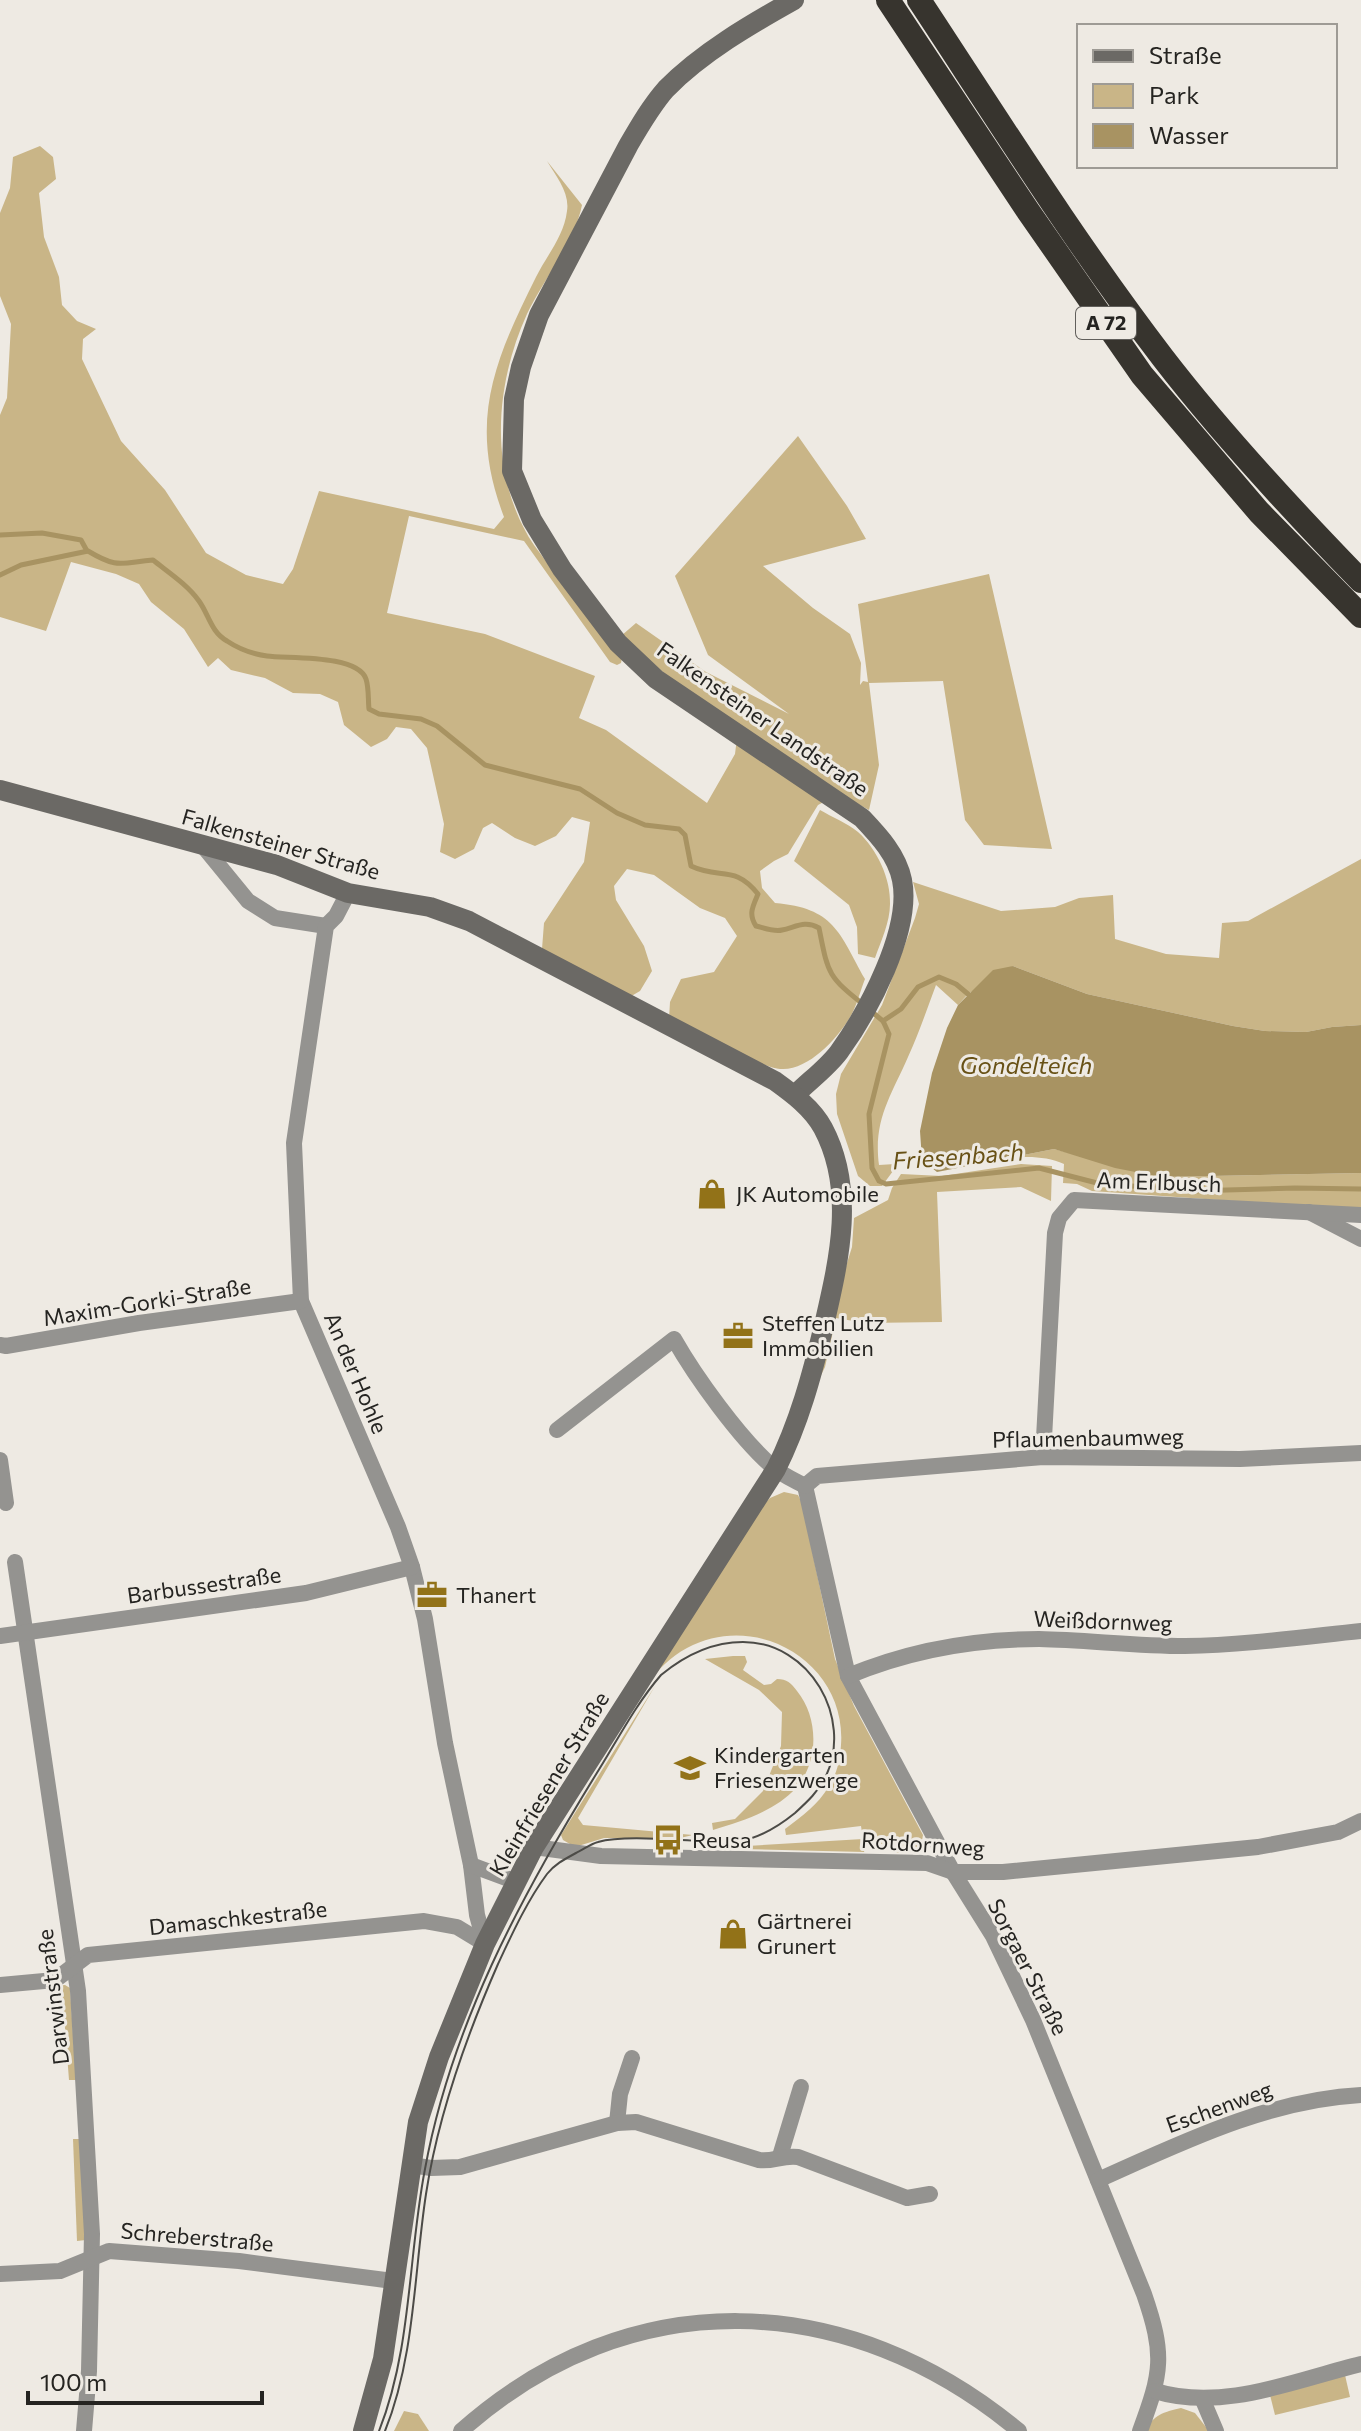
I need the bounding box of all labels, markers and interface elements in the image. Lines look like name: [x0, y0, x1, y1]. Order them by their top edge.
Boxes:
legend: [1077, 24, 1337, 168]
text: Straße: [1149, 40, 1222, 69]
text: Park: [1149, 80, 1199, 109]
text: Wasser: [1149, 120, 1229, 149]
road number: A 72: [1076, 307, 1136, 339]
street label: Falkensteiner Landstraße: [652, 635, 874, 802]
street label: Falkensteiner Straße: [179, 802, 383, 885]
water label: Gondelteich: [960, 1050, 1092, 1079]
water label: Friesenbach: [891, 1136, 1025, 1175]
street label: Am Erlbusch: [1096, 1166, 1222, 1197]
shop icon: JK Automobile: [695, 1177, 729, 1211]
place label: JK Automobile: [736, 1180, 879, 1207]
street label: Maxim-Gorki-Straße: [41, 1272, 253, 1331]
street label: An der Hohle: [319, 1308, 394, 1437]
place label: Steffen Lutz Immobilien: [762, 1309, 885, 1361]
office icon: Steffen Lutz Immobilien: [721, 1319, 755, 1353]
street label: Pflaumenbaumweg: [992, 1422, 1184, 1453]
street label: Barbussestraße: [125, 1560, 283, 1609]
office icon: Thanert: [415, 1578, 449, 1612]
place label: Thanert: [456, 1581, 536, 1608]
street label: Weißdornweg: [1033, 1605, 1173, 1636]
street label: Kleinfriesener Straße: [483, 1687, 614, 1881]
place label: Kindergarten Friesenzwerge: [714, 1741, 858, 1793]
school or university icon: Kindergarten Friesenzwerge: [673, 1751, 707, 1785]
bus stop icon: Reusa: [651, 1823, 685, 1857]
place label: Reusa: [692, 1826, 751, 1853]
street label: Rotdornweg: [860, 1826, 986, 1861]
street label: Sorgaer Straße: [982, 1894, 1074, 2039]
street label: Damaschkestraße: [148, 1895, 328, 1940]
place label: Gärtnerei Grunert: [757, 1907, 852, 1959]
shop icon: Gärtnerei Grunert: [716, 1917, 750, 1951]
street label: Darwinstraße: [31, 1928, 74, 2066]
street label: Eschenweg: [1162, 2075, 1276, 2138]
street label: Schreberstraße: [119, 2216, 275, 2257]
scale bar: [28, 2355, 262, 2405]
text: 100 m: [40, 2367, 107, 2396]

